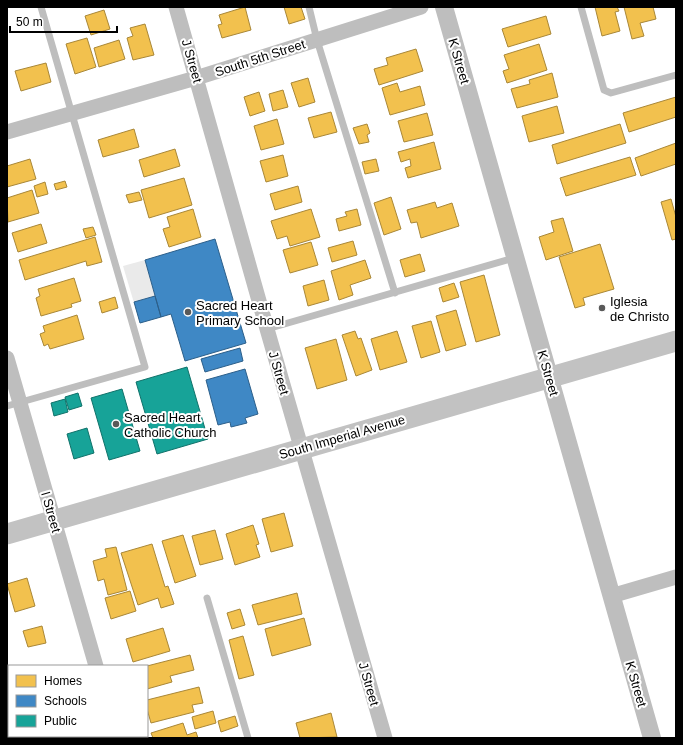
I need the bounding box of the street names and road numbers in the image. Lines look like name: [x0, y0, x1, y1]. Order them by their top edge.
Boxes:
street label: South 5th Street: [213, 36, 307, 80]
street label: K Street: [445, 36, 473, 86]
street label: J Street: [179, 37, 205, 85]
street label: K Street: [534, 348, 562, 398]
street label: J Street: [266, 349, 292, 397]
street label: South Imperial Avenue: [277, 412, 407, 462]
street label: I Street: [38, 490, 64, 535]
street label: K Street: [622, 659, 650, 709]
street label: J Street: [356, 660, 382, 708]

